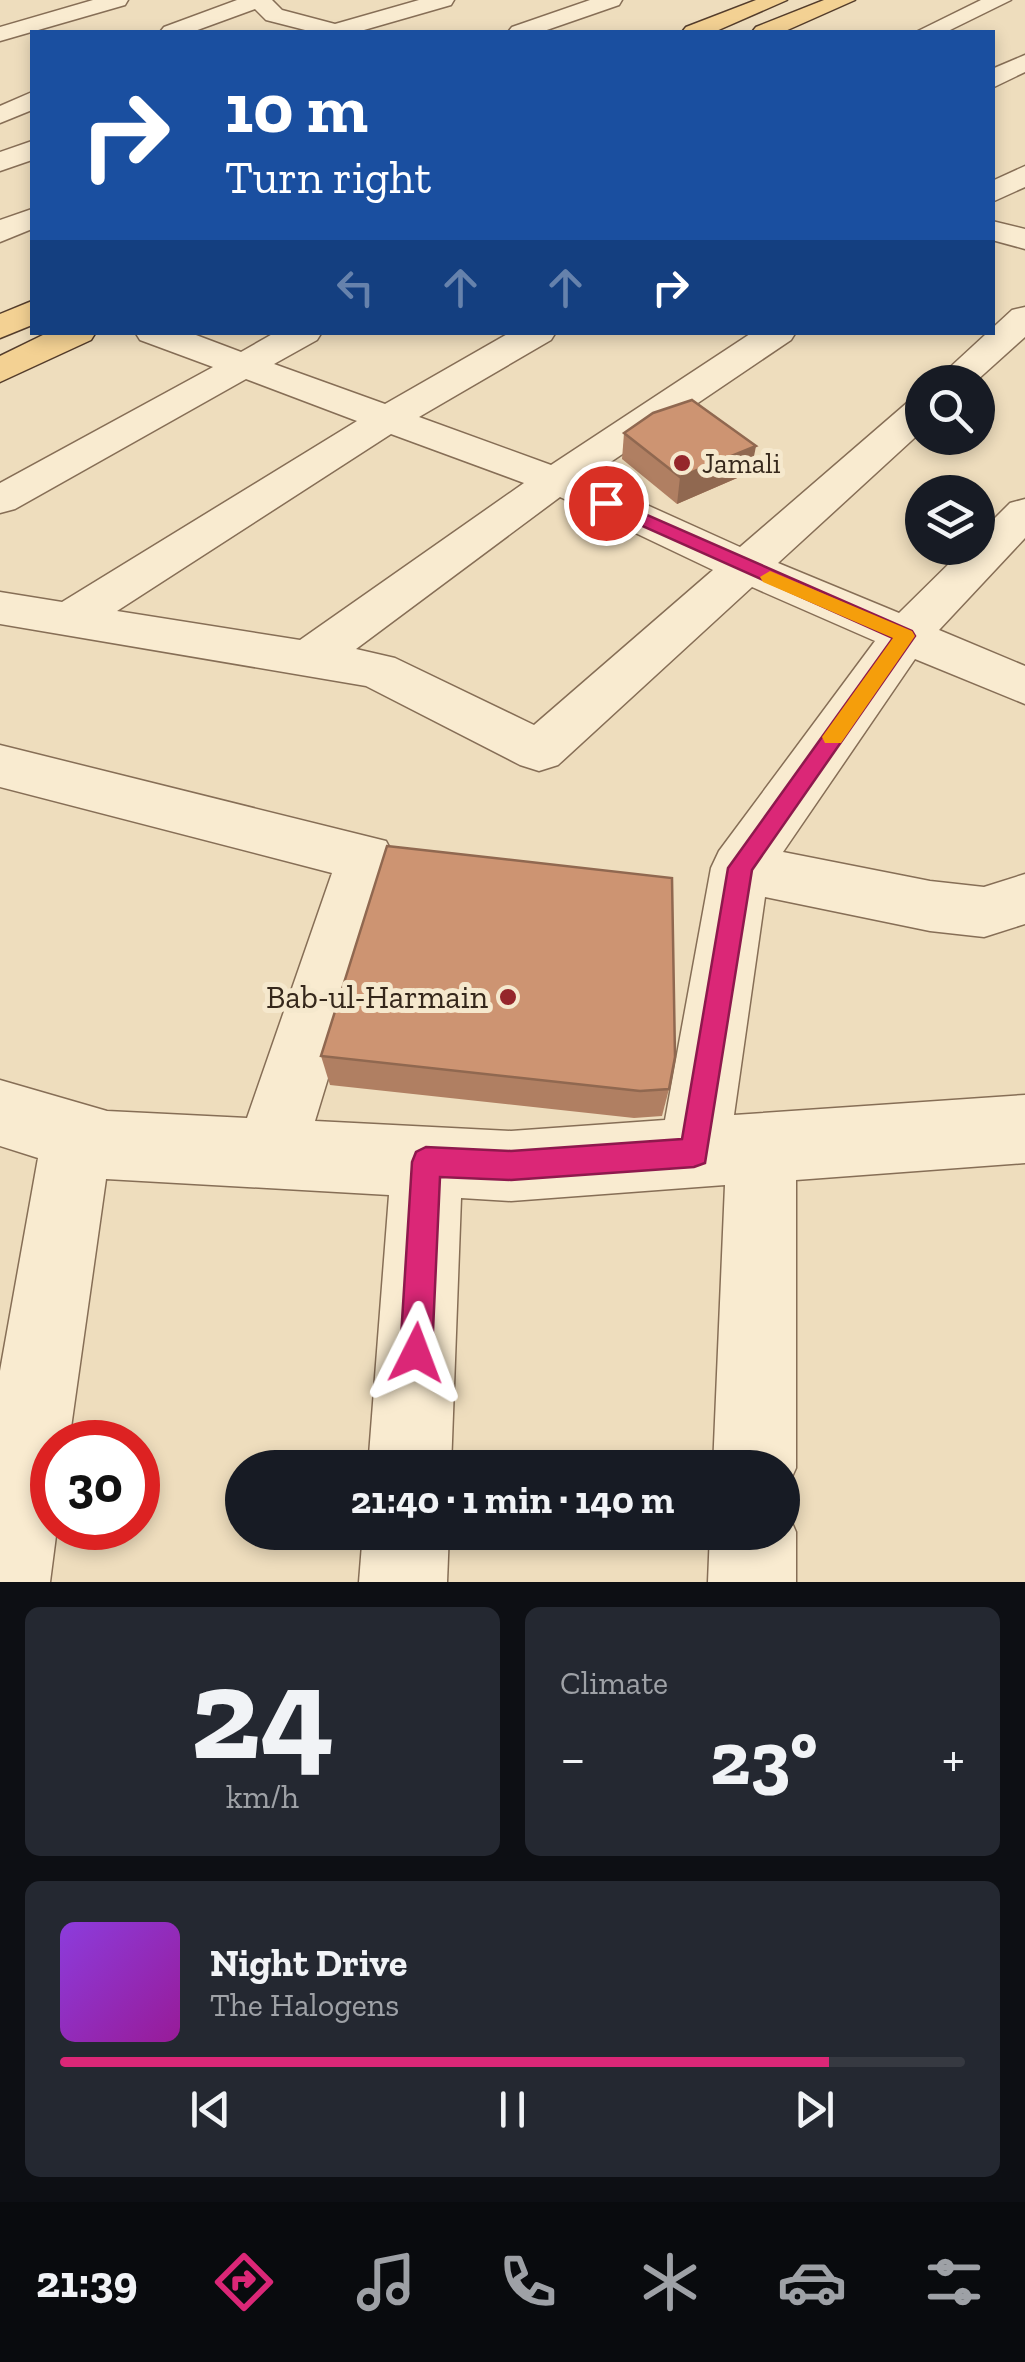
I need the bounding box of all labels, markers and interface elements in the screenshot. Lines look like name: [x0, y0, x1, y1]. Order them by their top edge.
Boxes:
text: 10 m: [225, 66, 368, 150]
icon: right: [60, 70, 190, 200]
text: Turn right: [225, 151, 431, 205]
icon: left: [328, 260, 383, 315]
icon: ahead: [433, 260, 488, 315]
icon: ahead: [538, 260, 593, 315]
icon: right: [643, 260, 698, 315]
map controls: [905, 365, 995, 565]
button: search: [905, 365, 995, 455]
place label: Jamali: [702, 447, 781, 480]
marker: Jamali: [671, 452, 693, 474]
pin: [564, 461, 649, 546]
button: layers: [905, 475, 995, 565]
icon: arrive: [579, 476, 634, 531]
place label: Bab-ul-Harmain: [266, 978, 489, 1016]
marker: Bab-ul-Harmain: [497, 986, 519, 1008]
position arrow: [364, 1301, 468, 1405]
speed limit sign: 30: [30, 1420, 160, 1550]
text: 21:40 · 1 min · 140 m: [351, 1477, 674, 1523]
text: 24: [191, 1635, 334, 1791]
text: Climate: [560, 1664, 668, 1702]
text: 23°: [710, 1713, 818, 1803]
text: −: [560, 1725, 586, 1791]
text: +: [942, 1725, 965, 1791]
text: km/h: [226, 1778, 299, 1816]
text: Night Drive: [210, 1940, 407, 1986]
text: The Halogens: [210, 1986, 399, 2024]
icon: previous: [183, 2082, 238, 2137]
icon: pause: [485, 2082, 540, 2137]
icon: next: [787, 2082, 842, 2137]
icon: directions: [209, 2247, 279, 2317]
icon: music: [351, 2247, 421, 2317]
icon: phone: [493, 2247, 563, 2317]
icon: climate: [635, 2247, 705, 2317]
icon: car: [777, 2247, 847, 2317]
icon: filters: [919, 2247, 989, 2317]
text: 21:39: [36, 2255, 138, 2309]

